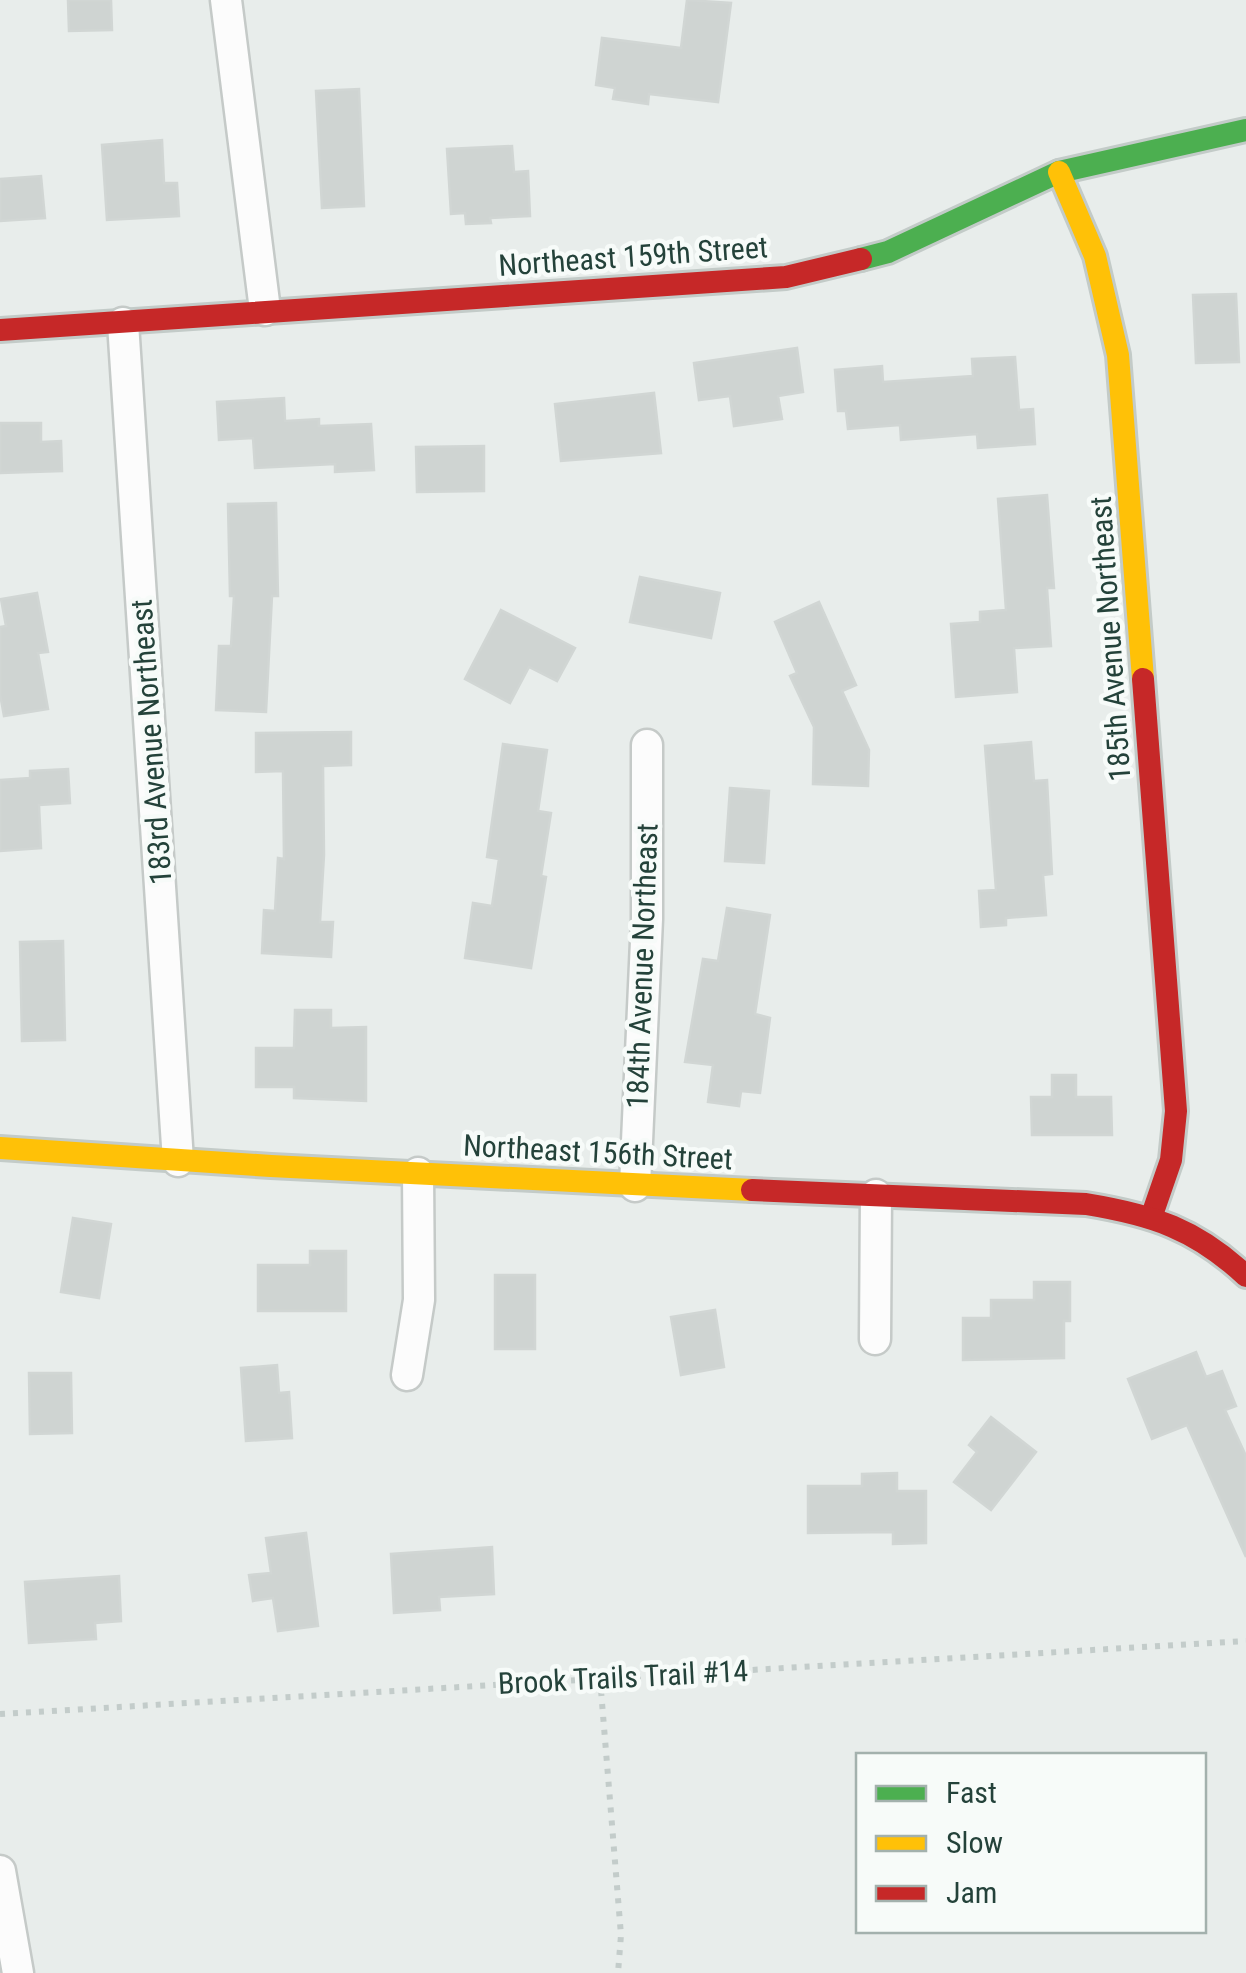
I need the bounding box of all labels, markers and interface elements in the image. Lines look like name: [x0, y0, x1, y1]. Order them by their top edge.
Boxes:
street label: Northeast 159th Street: [497, 229, 769, 283]
street label: 185th Avenue Northeast: [1083, 495, 1137, 783]
street label: 183rd Avenue Northeast: [124, 598, 178, 886]
street label: 184th Avenue Northeast: [620, 823, 664, 1109]
street label: Northeast 156th Street: [462, 1127, 734, 1177]
street label: Brook Trails Trail #14: [497, 1653, 749, 1701]
legend: [856, 1753, 1206, 1933]
text: Fast: [946, 1775, 997, 1810]
text: Slow: [946, 1825, 1003, 1860]
text: Jam: [946, 1875, 997, 1910]

